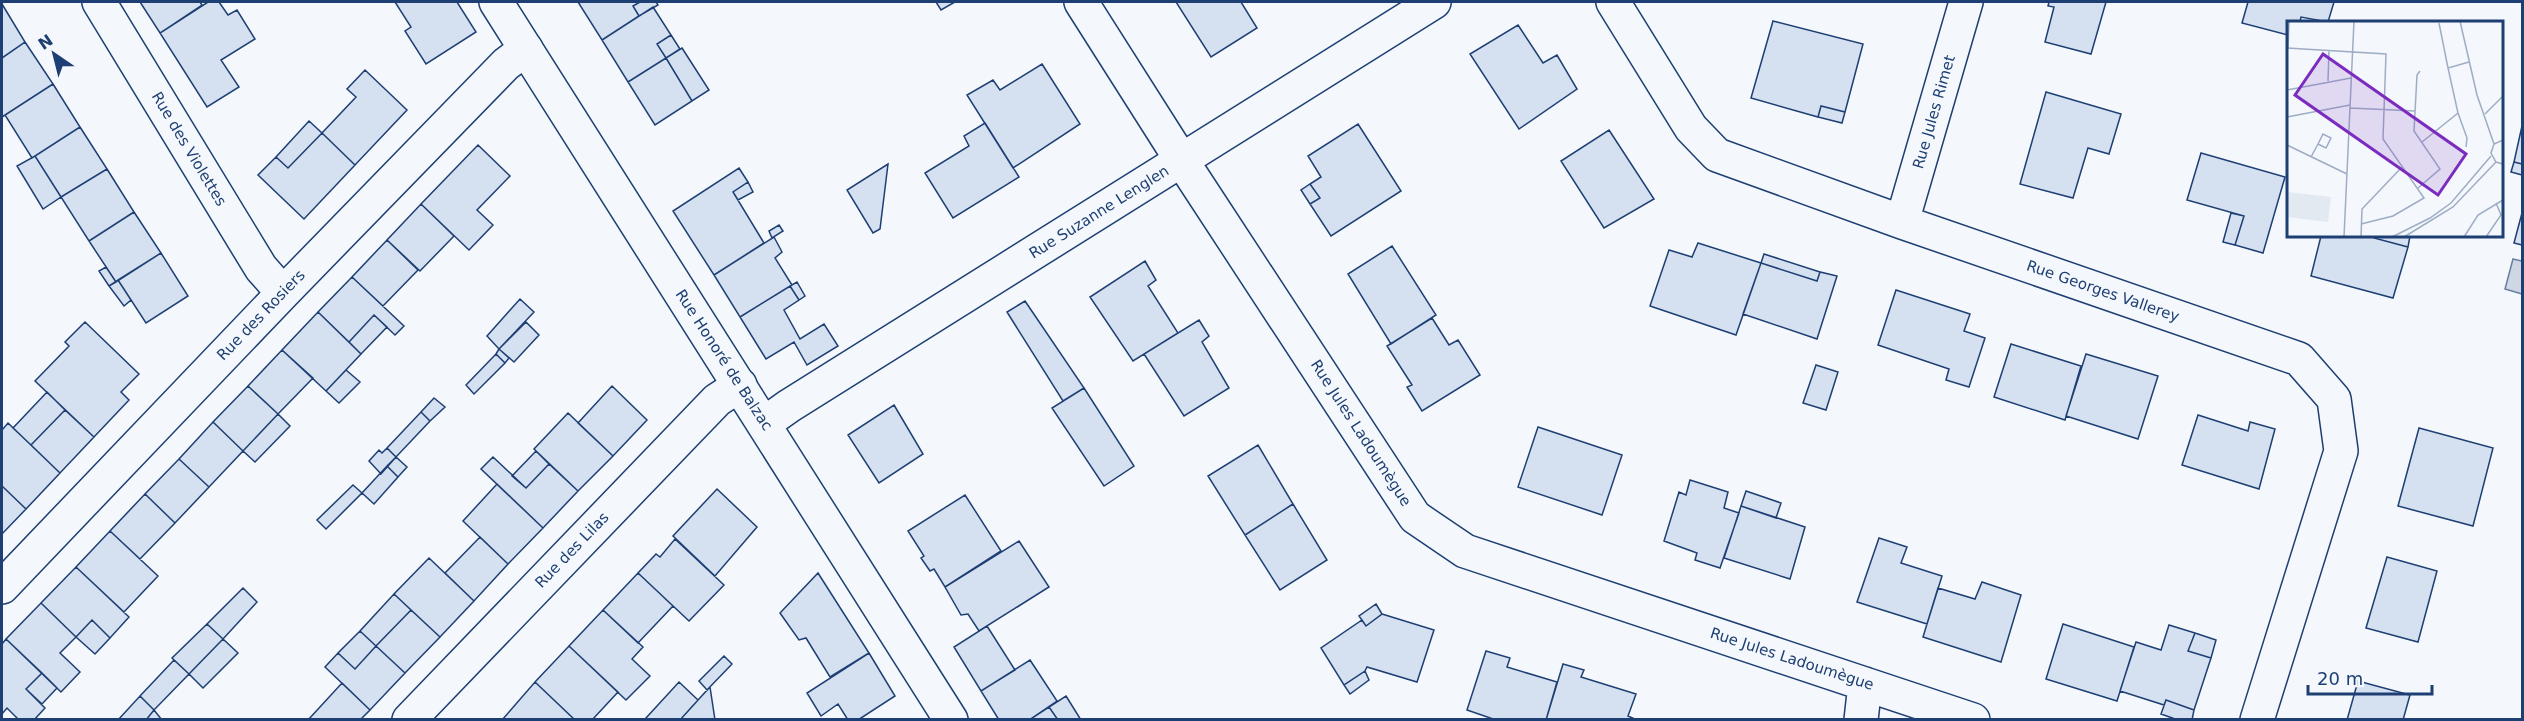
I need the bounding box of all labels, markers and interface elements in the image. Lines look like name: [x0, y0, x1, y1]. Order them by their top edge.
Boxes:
inset map: [2287, 21, 2503, 237]
north arrow: [24, 24, 84, 84]
text: N: [35, 31, 57, 54]
street label: Rue Jules Rimet: [1909, 53, 1959, 171]
street label: Rue des Violettes: [148, 89, 230, 210]
street label: Rue Suzanne Lenglen: [1026, 162, 1172, 262]
street label: Rue Georges Vallerey: [2024, 256, 2182, 326]
street label: Rue des Rosiers: [213, 266, 309, 364]
street label: Rue Honoré de Balzac: [672, 286, 776, 434]
street label: Rue Jules Ladoumègue: [1307, 356, 1415, 510]
street label: Rue des Lilas: [531, 508, 613, 592]
street label: Rue Jules Ladoumègue: [1708, 624, 1876, 694]
scale bar: [2308, 658, 2432, 696]
text: 20 m: [2317, 668, 2363, 689]

